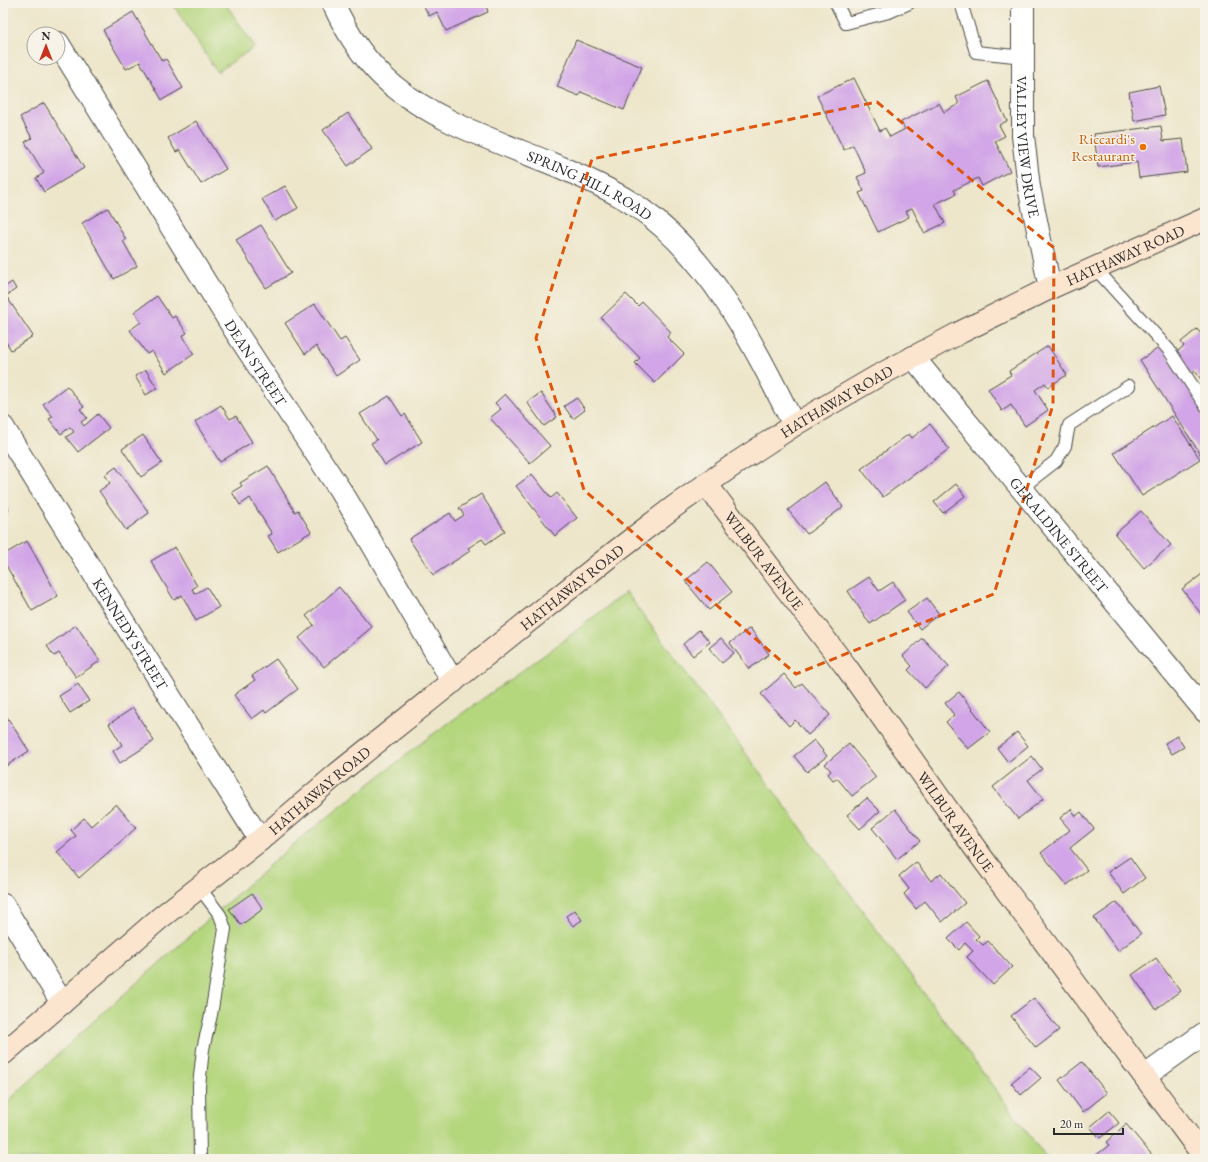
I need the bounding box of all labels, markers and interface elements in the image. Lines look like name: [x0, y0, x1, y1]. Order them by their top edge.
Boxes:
north arrow: [26, 26, 66, 66]
text: N: [42, 29, 51, 43]
street label: VALLEY VIEW DRIVE: [1013, 76, 1045, 220]
place label: Riccardi's Restaurant: [1071, 129, 1135, 165]
marker: Riccardi's Restaurant: [1138, 142, 1148, 152]
street label: SPRING HILL ROAD: [525, 145, 656, 224]
street label: HATHAWAY ROAD: [1063, 220, 1187, 289]
street label: DEAN STREET: [221, 316, 292, 410]
street label: HATHAWAY ROAD: [776, 360, 896, 441]
street label: GERALDINE STREET: [1006, 473, 1113, 597]
street label: WILBUR AVENUE: [721, 507, 809, 614]
street label: HATHAWAY ROAD: [516, 539, 627, 634]
street label: KENNEDY STREET: [89, 574, 173, 694]
street label: HATHAWAY ROAD: [264, 742, 374, 838]
street label: WILBUR AVENUE: [914, 767, 999, 876]
scale bar: [1054, 1110, 1123, 1136]
text: 20 m: [1060, 1116, 1084, 1132]

